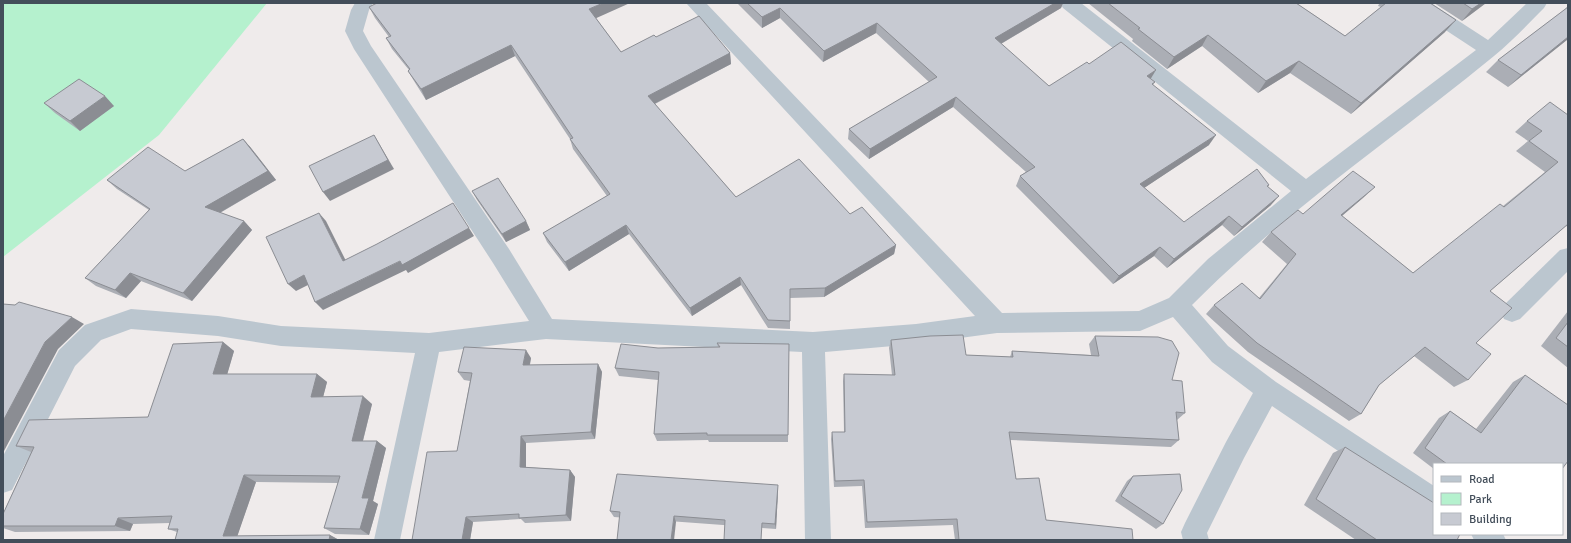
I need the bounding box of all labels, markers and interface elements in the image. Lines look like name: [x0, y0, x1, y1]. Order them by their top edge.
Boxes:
legend: [1433, 463, 1563, 535]
text: Road: [1469, 472, 1495, 487]
text: Park: [1469, 492, 1492, 507]
text: Building: [1469, 512, 1512, 527]

